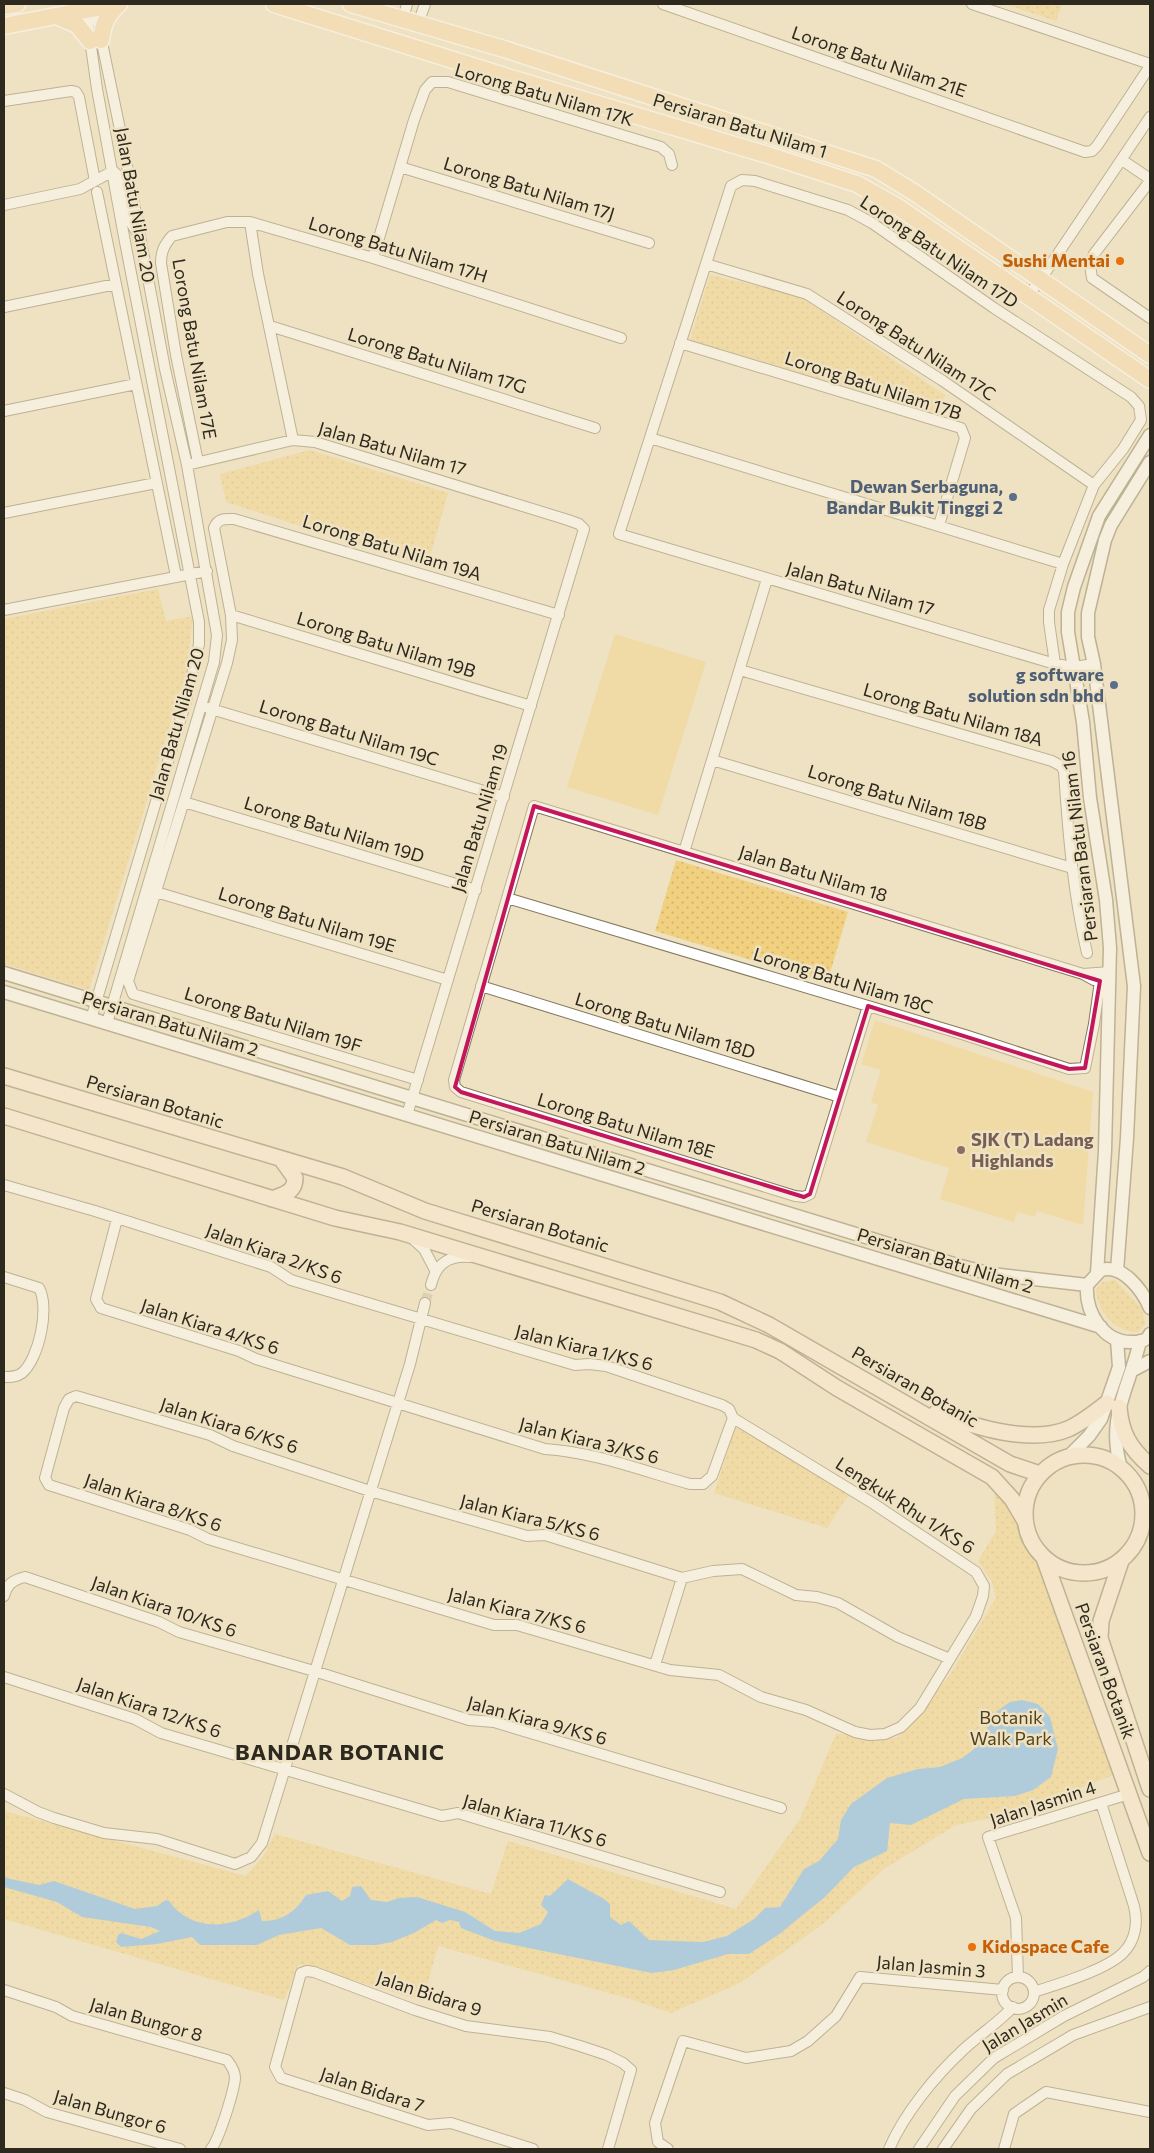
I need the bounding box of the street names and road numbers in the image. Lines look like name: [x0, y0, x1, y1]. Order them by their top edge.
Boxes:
street label: Lorong Batu Nilam 21E: [789, 21, 970, 101]
street label: Lorong Batu Nilam 17K: [452, 58, 636, 130]
street label: Persiaran Batu Nilam 1: [651, 88, 830, 162]
street label: Jalan Batu Nilam 20: [111, 125, 160, 284]
street label: Lorong Batu Nilam 17J: [441, 152, 618, 225]
street label: Lorong Batu Nilam 17D: [856, 190, 1023, 312]
street label: Lorong Batu Nilam 17H: [306, 211, 491, 287]
street label: Lorong Batu Nilam 17E: [168, 257, 222, 441]
street label: Lorong Batu Nilam 17C: [833, 286, 1000, 405]
street label: Lorong Batu Nilam 17G: [345, 322, 529, 398]
street label: Lorong Batu Nilam 17B: [782, 346, 964, 424]
street label: Jalan Batu Nilam 17: [316, 416, 469, 480]
street label: Lorong Batu Nilam 19A: [300, 509, 484, 585]
street label: Jalan Batu Nilam 17: [784, 556, 937, 620]
street label: Lorong Batu Nilam 19B: [294, 606, 478, 682]
street label: Jalan Batu Nilam 20: [144, 645, 208, 802]
street label: Lorong Batu Nilam 18A: [861, 678, 1046, 750]
street label: Lorong Batu Nilam 19C: [257, 694, 442, 770]
street label: Jalan Batu Nilam 19: [446, 741, 512, 895]
street label: Persiaran Batu Nilam 16: [1056, 750, 1102, 943]
street label: Lorong Batu Nilam 18B: [805, 759, 989, 835]
street label: Lorong Batu Nilam 19D: [241, 791, 427, 867]
street label: Jalan Batu Nilam 18: [736, 840, 890, 906]
street label: Lorong Batu Nilam 19E: [216, 882, 399, 957]
street label: Lorong Batu Nilam 18C: [751, 942, 936, 1018]
street label: Lorong Batu Nilam 19F: [182, 982, 365, 1057]
street label: Persiaran Batu Nilam 2: [80, 986, 261, 1060]
street label: Lorong Batu Nilam 18D: [572, 987, 758, 1063]
street label: Persiaran Botanic: [84, 1070, 227, 1132]
street label: Lorong Batu Nilam 18E: [535, 1088, 718, 1163]
street label: Persiaran Batu Nilam 2: [467, 1105, 648, 1179]
street label: Persiaran Botanic: [469, 1194, 612, 1256]
street label: Jalan Kiara 2/KS 6: [203, 1218, 345, 1288]
street label: Persiaran Batu Nilam 2: [855, 1223, 1036, 1297]
street label: Jalan Kiara 4/KS 6: [138, 1293, 282, 1359]
street label: Jalan Kiara 1/KS 6: [513, 1319, 655, 1375]
street label: Persiaran Botanic: [848, 1341, 983, 1431]
street label: Jalan Kiara 6/KS 6: [157, 1392, 301, 1458]
street label: Jalan Kiara 3/KS 6: [517, 1412, 661, 1468]
street label: Lengkuk Rhu 1/KS 6: [832, 1452, 979, 1558]
street label: Jalan Kiara 8/KS 6: [82, 1468, 225, 1536]
street label: Jalan Kiara 5/KS 6: [458, 1489, 602, 1545]
street label: Jalan Kiara 10/KS 6: [89, 1571, 240, 1641]
street label: Jalan Kiara 7/KS 6: [446, 1582, 589, 1638]
street label: Persiaran Botanik: [1071, 1599, 1141, 1742]
street label: Jalan Kiara 12/KS 6: [74, 1672, 224, 1742]
street label: Jalan Kiara 9/KS 6: [465, 1691, 610, 1749]
street label: Jalan Jasmin 4: [987, 1776, 1099, 1831]
street label: Jalan Kiara 11/KS 6: [461, 1789, 610, 1851]
street label: Jalan Jasmin 3: [876, 1950, 987, 1982]
street label: Jalan Bidara 9: [374, 1966, 485, 2020]
street label: Jalan Jasmin: [978, 1988, 1071, 2056]
street label: Jalan Bungor 8: [87, 1992, 205, 2046]
street label: Jalan Bidara 7: [318, 2062, 427, 2116]
street label: Jalan Bungor 6: [51, 2084, 169, 2138]

